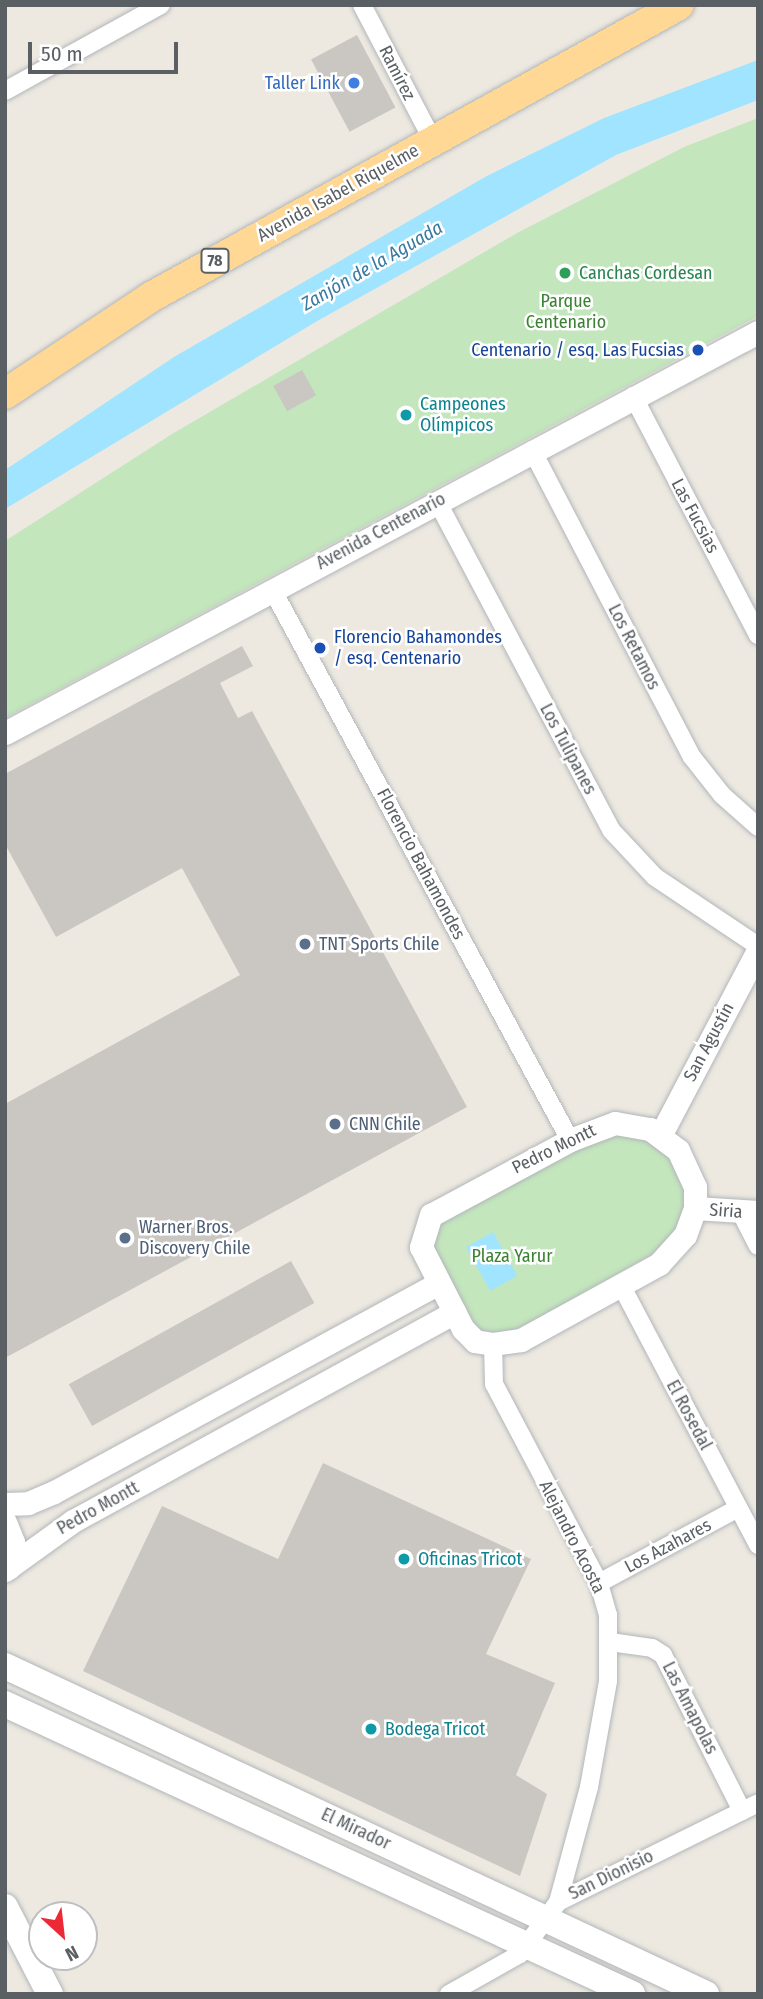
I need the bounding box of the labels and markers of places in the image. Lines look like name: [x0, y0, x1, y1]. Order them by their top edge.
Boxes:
place label: Taller Link: [265, 72, 340, 94]
marker: Taller Link: [346, 75, 362, 91]
place label: Canchas Cordesan: [579, 262, 713, 284]
marker: Canchas Cordesan: [557, 265, 573, 281]
place label: Centenario / esq. Las Fucsias: [471, 339, 684, 361]
marker: Centenario / esq. Las Fucsias: [690, 342, 706, 358]
place label: Campeones Olímpicos: [420, 394, 506, 436]
marker: Campeones Olímpicos: [398, 407, 414, 423]
place label: Florencio Bahamondes / esq. Centenario: [334, 627, 502, 670]
marker: Florencio Bahamondes / esq. Centenario: [312, 640, 328, 656]
place label: TNT Sports Chile: [319, 933, 439, 955]
marker: TNT Sports Chile: [297, 936, 313, 952]
place label: CNN Chile: [349, 1113, 421, 1135]
marker: CNN Chile: [327, 1116, 343, 1132]
place label: Warner Bros. Discovery Chile: [139, 1217, 250, 1260]
marker: Warner Bros. Discovery Chile: [117, 1230, 133, 1246]
place label: Oficinas Tricot: [418, 1548, 522, 1570]
marker: Oficinas Tricot: [396, 1551, 412, 1567]
place label: Bodega Tricot: [385, 1718, 485, 1740]
marker: Bodega Tricot: [363, 1721, 379, 1737]

